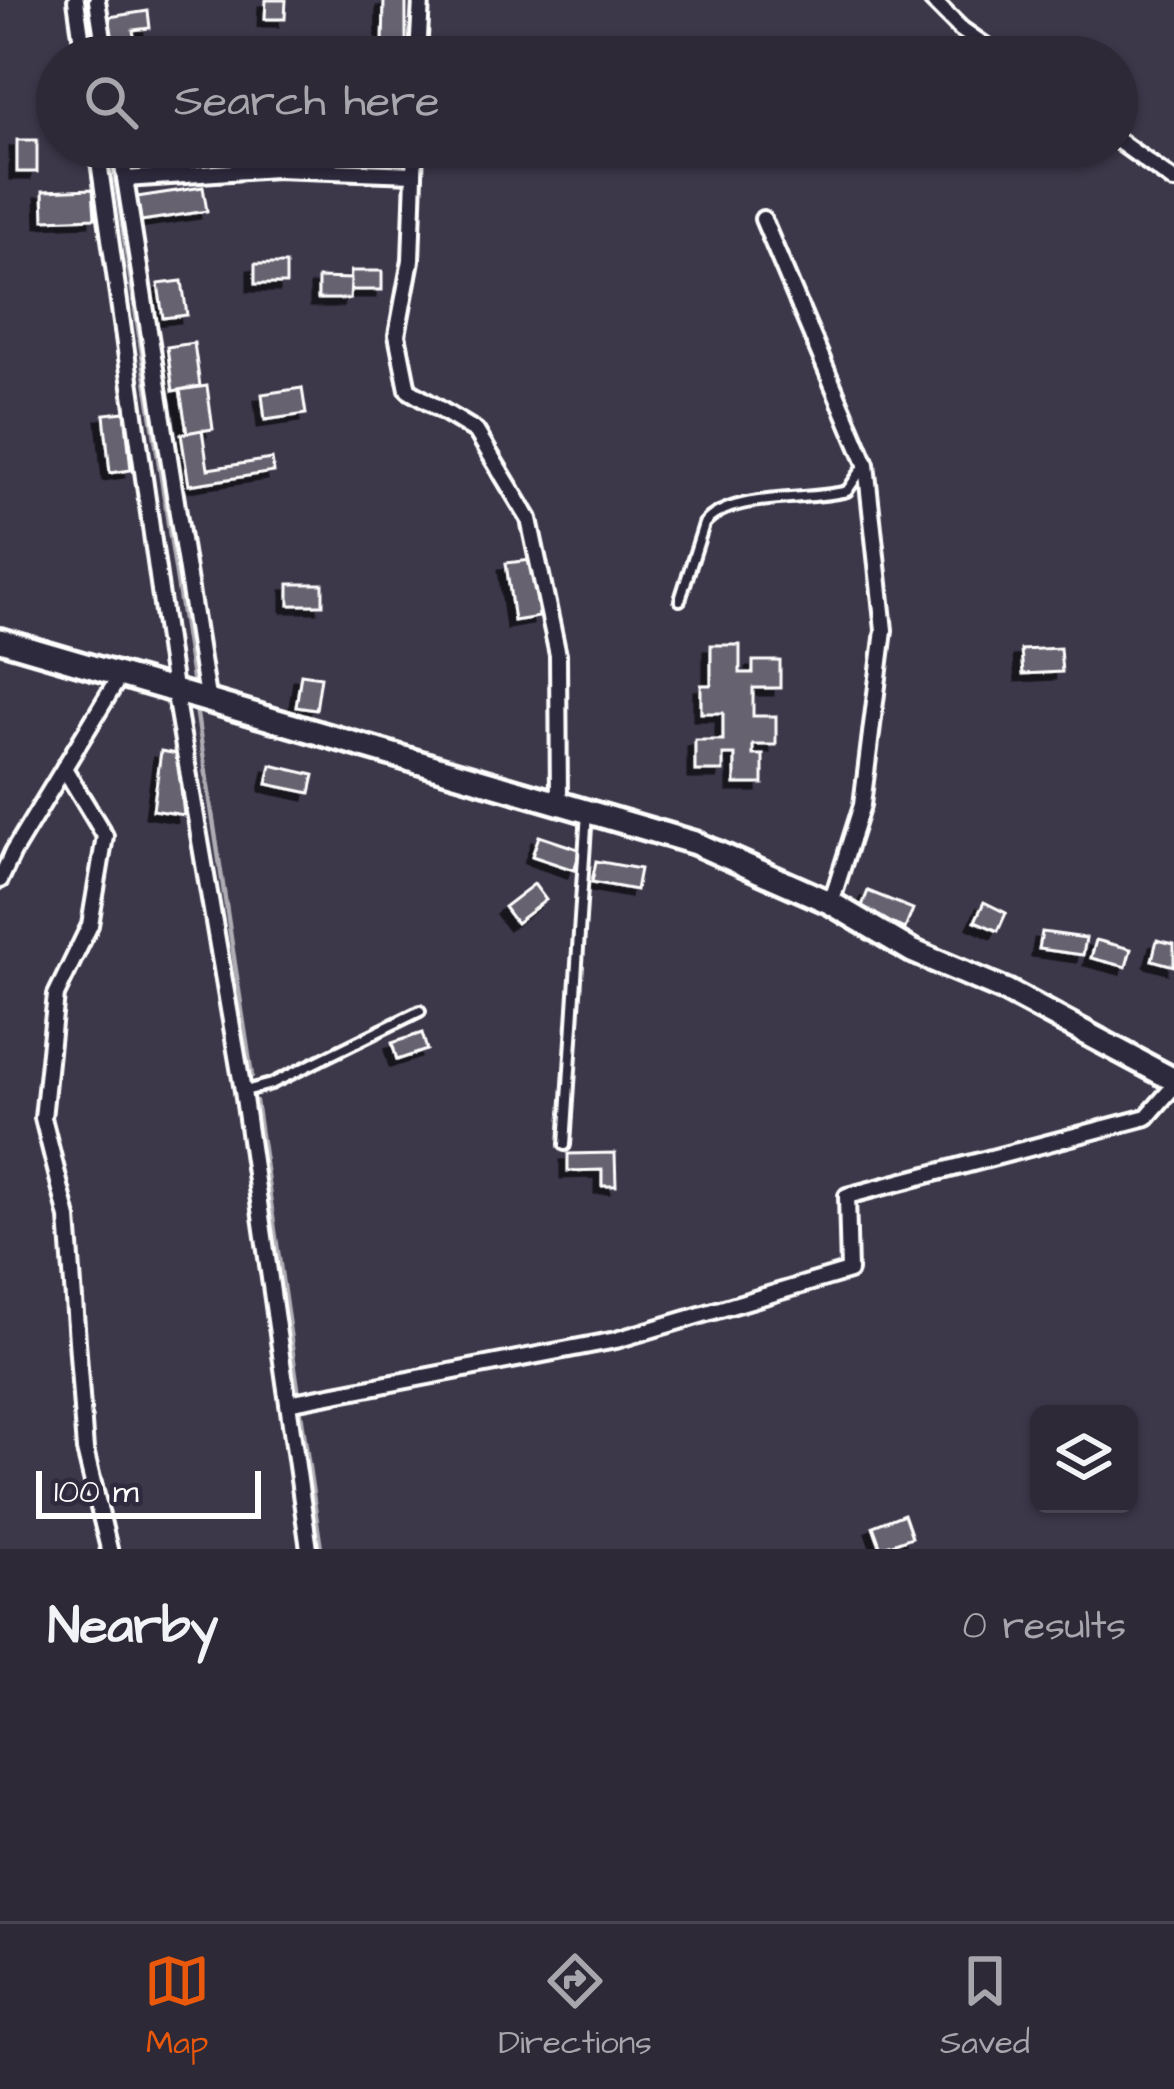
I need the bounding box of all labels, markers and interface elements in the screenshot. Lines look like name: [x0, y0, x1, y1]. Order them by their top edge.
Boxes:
search box: [36, 36, 1138, 168]
icon: search: [78, 69, 144, 135]
text: Search here: [174, 71, 440, 133]
map controls: [1030, 1405, 1138, 1513]
button: layers: [1030, 1405, 1138, 1513]
scale bar: [36, 1465, 261, 1518]
text: 100 m: [54, 1469, 139, 1515]
text: Nearby: [48, 1592, 218, 1663]
text: 0 results: [962, 1600, 1126, 1654]
tab: Map: [144, 1948, 210, 2066]
tab: Directions: [498, 1948, 652, 2066]
tab: Saved: [940, 1948, 1030, 2066]

